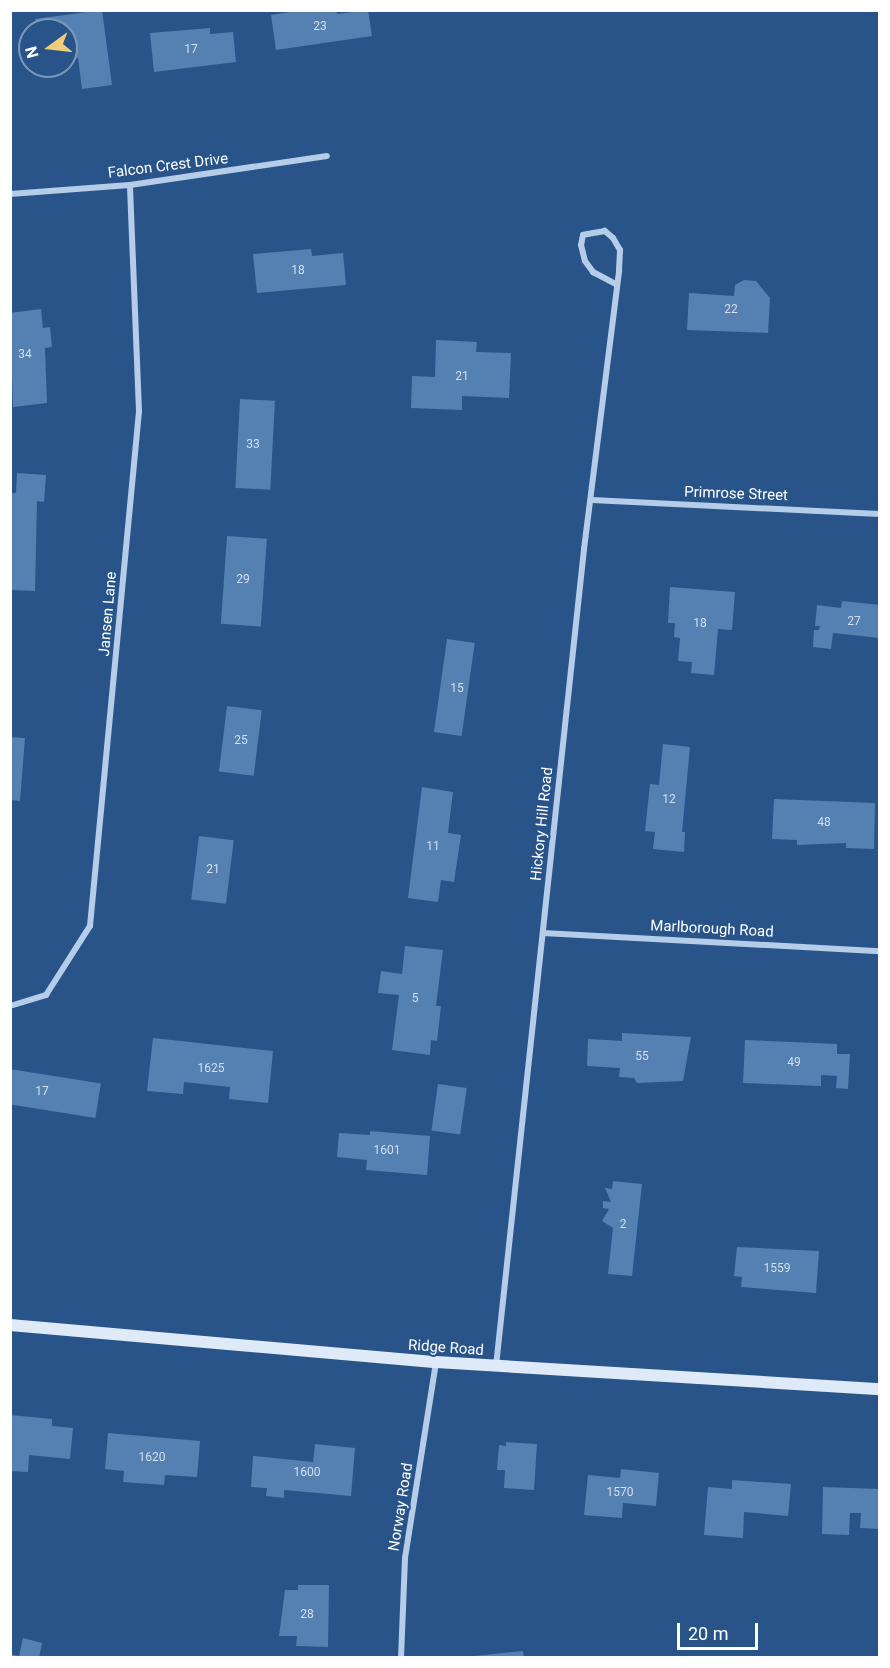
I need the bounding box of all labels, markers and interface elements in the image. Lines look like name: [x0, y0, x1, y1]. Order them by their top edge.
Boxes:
north arrow: [18, 18, 78, 78]
house number: 23: [313, 20, 327, 34]
house number: 17: [184, 43, 198, 57]
text: N: [21, 44, 43, 60]
street label: Falcon Crest Drive: [107, 150, 229, 182]
house number: 18: [291, 264, 305, 278]
house number: 22: [724, 303, 738, 317]
house number: 34: [18, 348, 32, 362]
house number: 21: [455, 370, 469, 384]
house number: 33: [246, 438, 260, 452]
street label: Primrose Street: [684, 483, 788, 505]
street label: Jansen Lane: [95, 571, 121, 657]
house number: 29: [236, 573, 250, 587]
house number: 27: [847, 615, 861, 629]
house number: 18: [693, 617, 707, 631]
house number: 15: [450, 682, 464, 696]
house number: 25: [234, 734, 248, 748]
street label: Hickory Hill Road: [527, 766, 557, 882]
house number: 12: [662, 793, 676, 807]
house number: 48: [817, 816, 831, 830]
house number: 11: [426, 840, 440, 854]
house number: 21: [206, 863, 220, 877]
street label: Marlborough Road: [650, 917, 774, 941]
house number: 5: [412, 992, 418, 1006]
house number: 55: [635, 1050, 649, 1064]
house number: 49: [787, 1056, 801, 1070]
house number: 1625: [198, 1062, 224, 1076]
house number: 17: [35, 1085, 49, 1099]
house number: 1601: [374, 1144, 400, 1158]
house number: 2: [620, 1218, 626, 1232]
house number: 1559: [764, 1262, 790, 1276]
street label: Ridge Road: [408, 1336, 484, 1360]
house number: 1620: [139, 1451, 165, 1465]
street label: Norway Road: [385, 1462, 417, 1552]
house number: 1600: [294, 1466, 320, 1480]
house number: 1570: [607, 1486, 633, 1500]
house number: 28: [300, 1608, 314, 1622]
scale bar: [680, 1611, 761, 1649]
text: 20 m: [688, 1623, 728, 1644]

